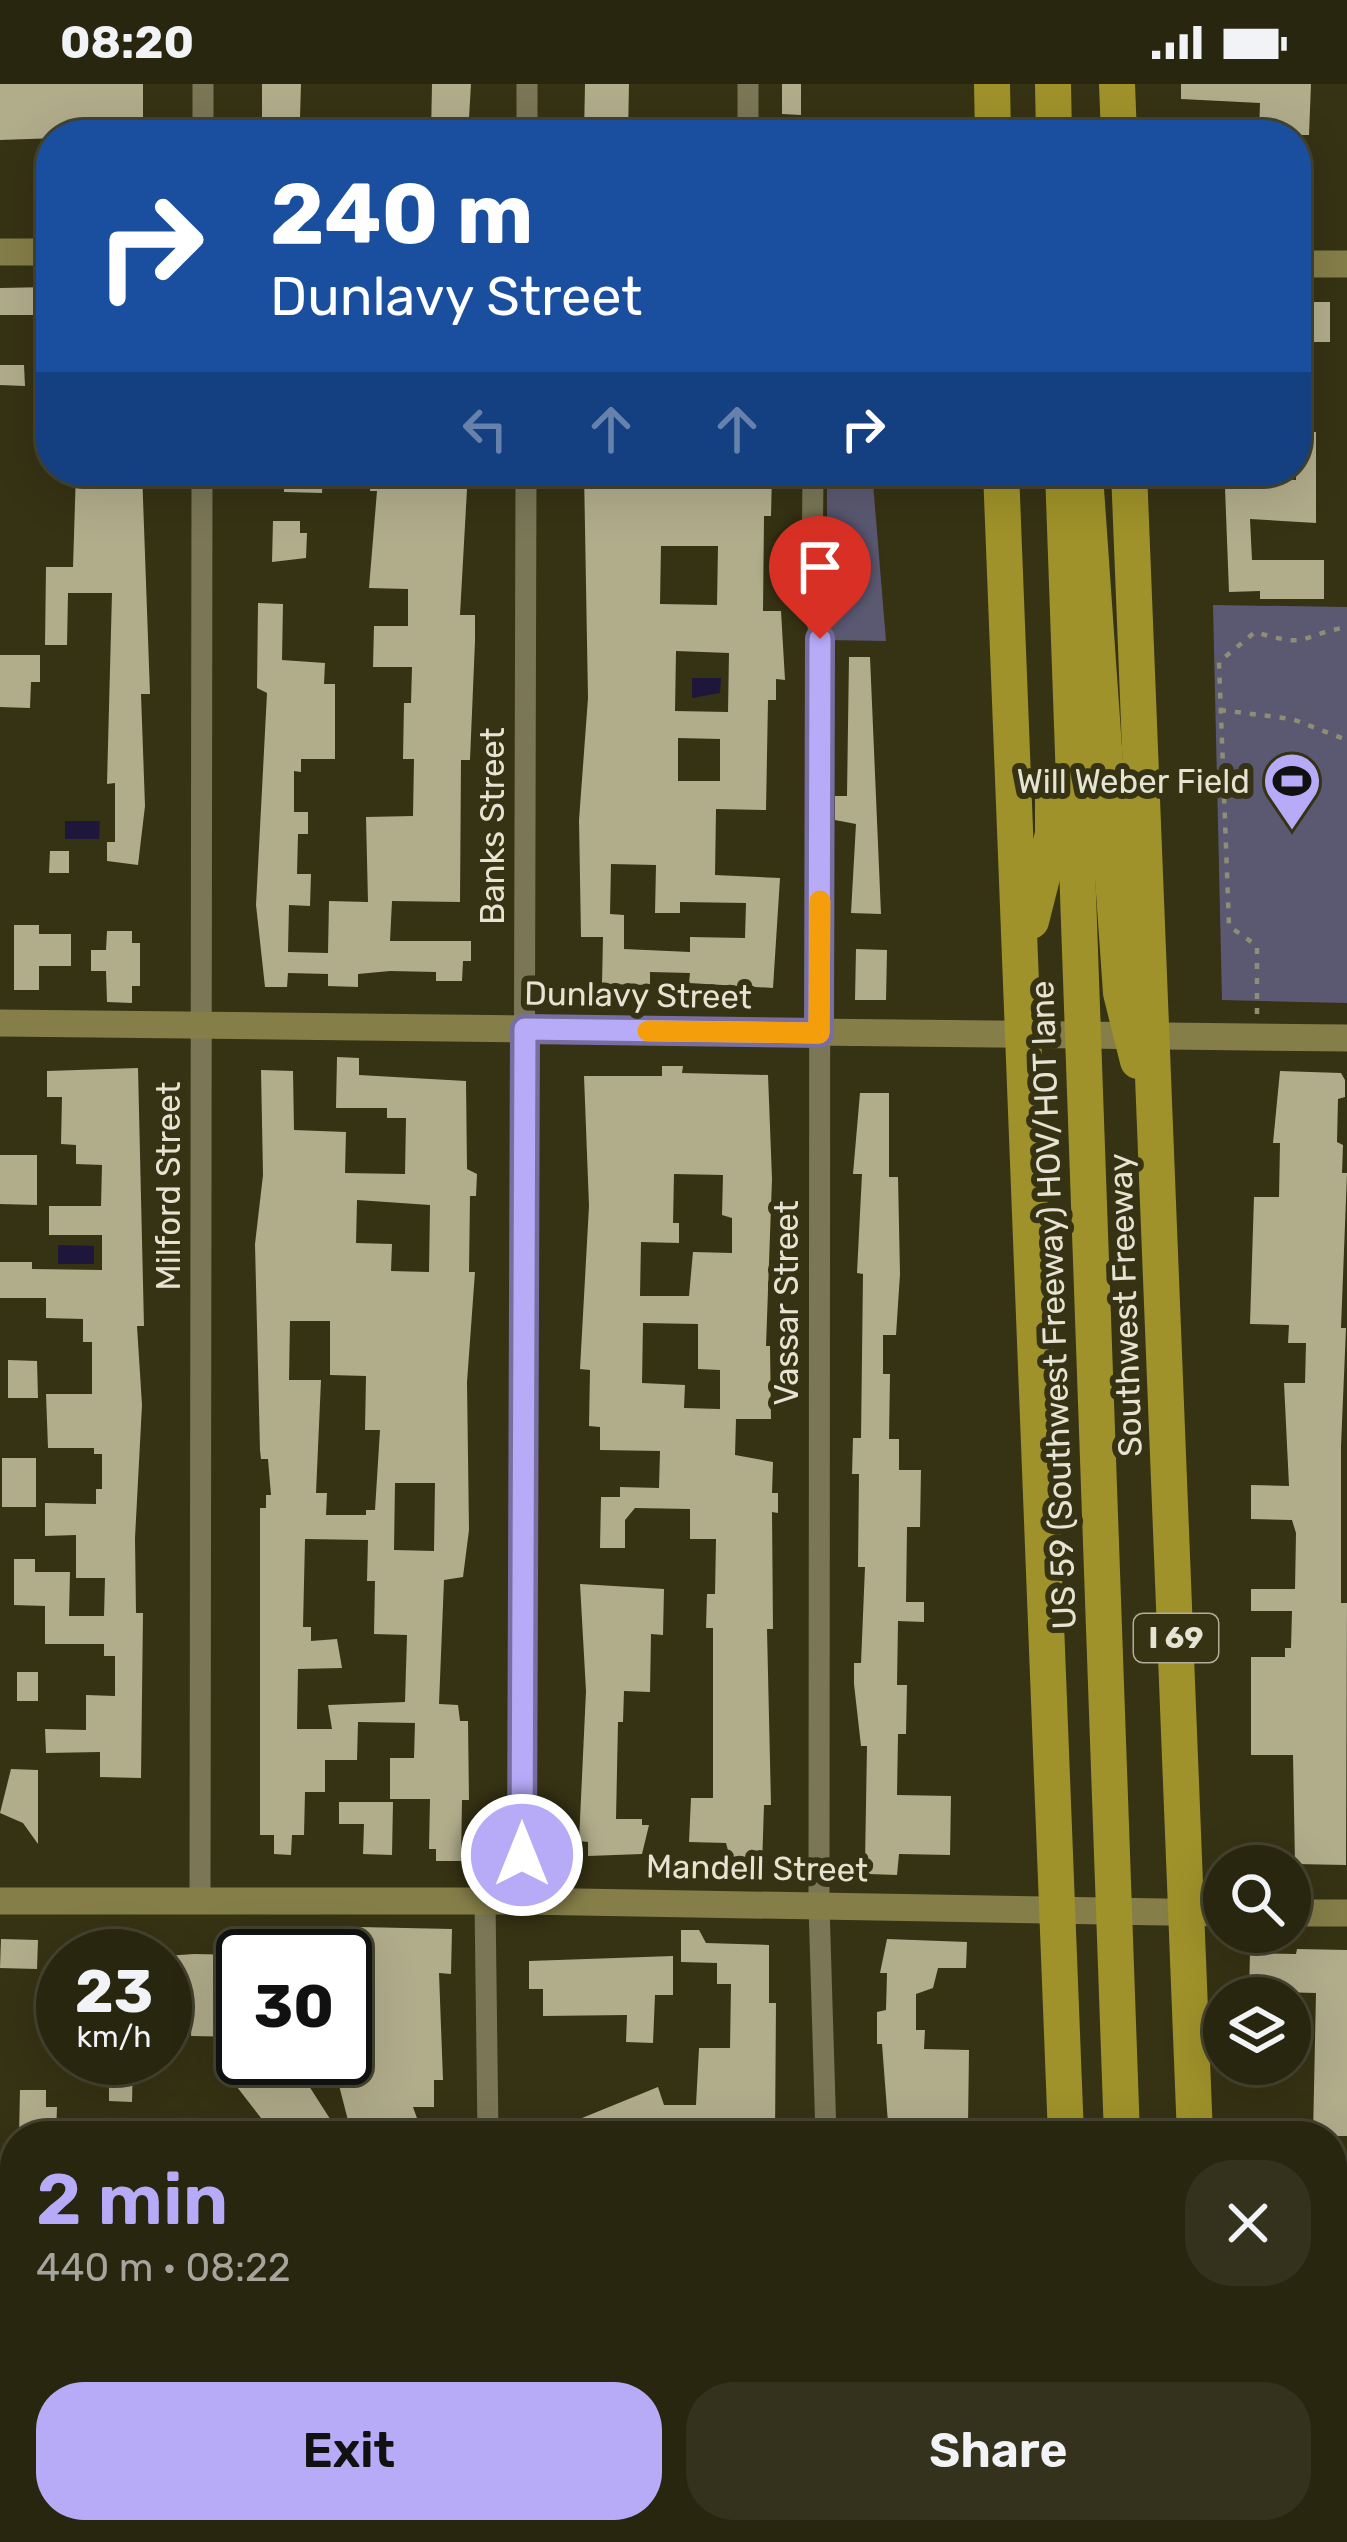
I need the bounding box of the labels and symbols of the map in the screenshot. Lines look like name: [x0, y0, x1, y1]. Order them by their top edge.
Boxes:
pin: [769, 516, 871, 639]
street label: Banks Street: [473, 727, 512, 925]
sports icon: Will Weber Field: [1261, 750, 1323, 832]
place label: Will Weber Field: [1016, 762, 1250, 801]
street label: Dunlavy Street: [524, 974, 752, 1016]
street label: US 59 (Southwest Freeway) HOV/HOT lane: [1022, 980, 1084, 1630]
street label: Milford Street: [149, 1081, 188, 1290]
street label: Southwest Freeway: [1100, 1152, 1150, 1458]
street label: Vassar Street: [767, 1200, 806, 1406]
road number: I 69: [1134, 1614, 1218, 1662]
position arrow: [459, 1792, 585, 1918]
street label: Mandell Street: [646, 1847, 868, 1889]
speed limit sign: 30: [216, 1929, 372, 2085]

